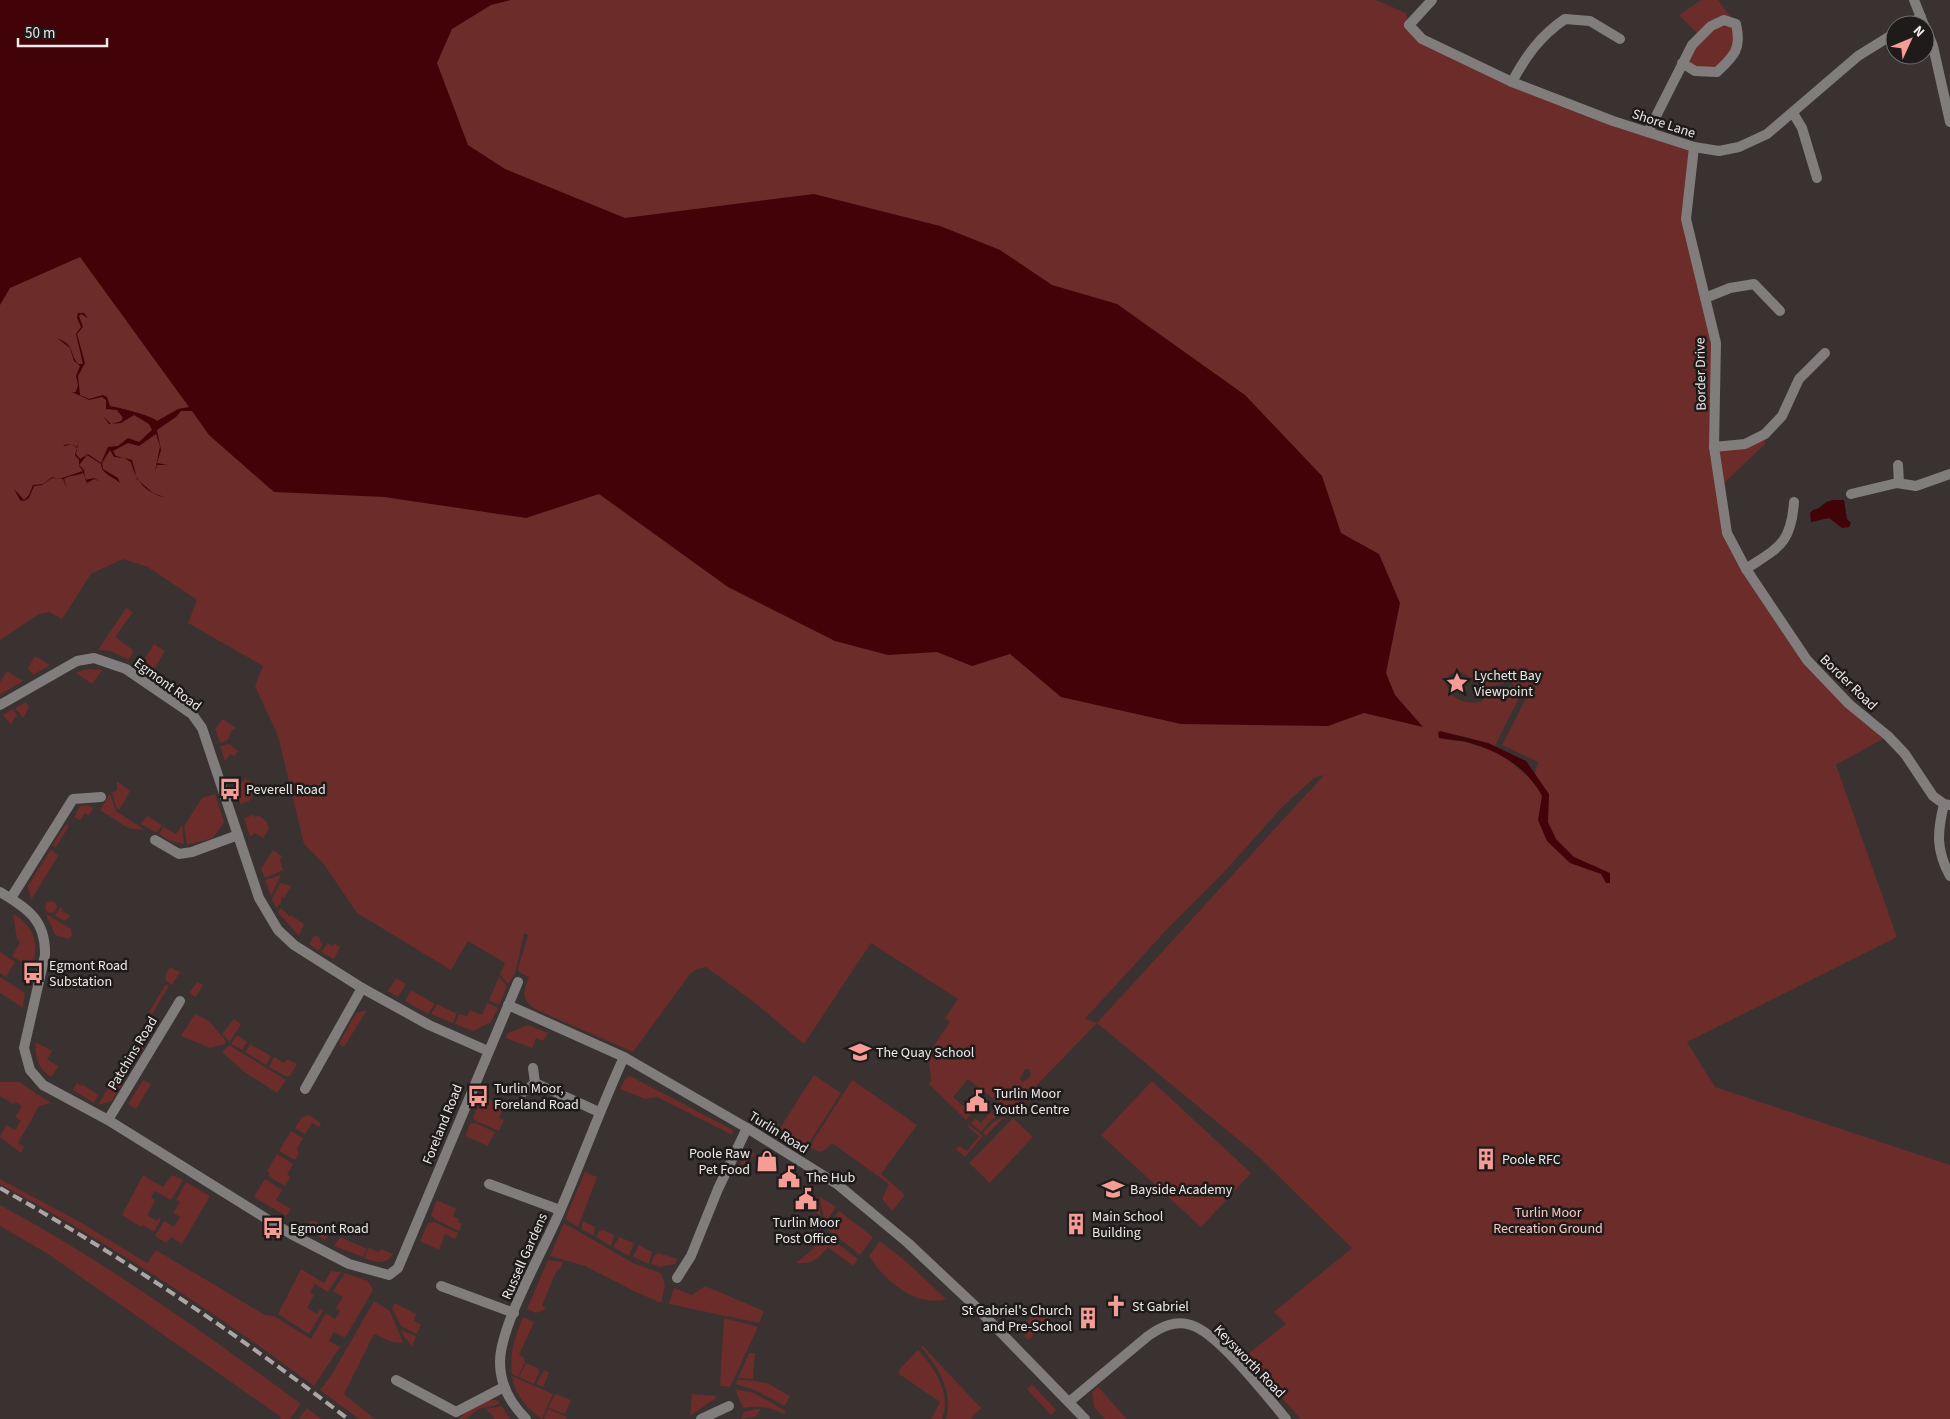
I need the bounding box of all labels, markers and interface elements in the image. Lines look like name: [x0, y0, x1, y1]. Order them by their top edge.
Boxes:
scale bar: [18, 15, 106, 47]
north arrow: [1885, 15, 1935, 65]
text: N: [1908, 21, 1929, 42]
text: 50 m: [25, 23, 55, 44]
street label: Shore Lane: [1629, 104, 1698, 144]
street label: Border Drive: [1690, 337, 1712, 411]
street label: Border Road: [1815, 650, 1881, 715]
street label: Egmont Road: [130, 654, 205, 716]
place label: Lychett Bay Viewpoint: [1474, 666, 1542, 702]
place icon: Lychett Bay Viewpoint: [1444, 670, 1470, 696]
bus stop icon: Peverell Road: [217, 776, 243, 802]
place label: Peverell Road: [246, 780, 326, 800]
place label: Egmont Road Substation: [49, 956, 128, 992]
bus stop icon: Egmont Road Substation: [20, 960, 46, 986]
street label: Patchins Road: [103, 1013, 163, 1094]
school or university icon: The Quay School: [847, 1039, 873, 1065]
place label: The Quay School: [876, 1043, 975, 1063]
place label: Turlin Moor, Foreland Road: [494, 1079, 579, 1115]
street label: Foreland Road: [418, 1081, 468, 1167]
bus stop icon: Turlin Moor, Foreland Road: [465, 1083, 491, 1109]
place label: Turlin Moor Youth Centre: [993, 1084, 1069, 1120]
public building icon: Turlin Moor Youth Centre: [964, 1088, 990, 1114]
street label: Turlin Road: [745, 1107, 812, 1159]
place label: Poole Raw Pet Food: [689, 1144, 750, 1180]
building icon: Poole RFC: [1473, 1146, 1499, 1172]
shop icon: Poole Raw Pet Food: [754, 1148, 780, 1174]
place label: Poole RFC: [1502, 1150, 1561, 1170]
public building icon: The Hub: [776, 1164, 802, 1190]
place label: The Hub: [806, 1168, 856, 1188]
school or university icon: Bayside Academy: [1100, 1176, 1126, 1202]
place label: Bayside Academy: [1130, 1180, 1233, 1200]
public building icon: Turlin Moor Post Office: [793, 1186, 819, 1212]
park label: Turlin Moor Recreation Ground: [1493, 1203, 1603, 1239]
place label: Main School Building: [1092, 1207, 1164, 1243]
street label: Russell Gardens: [497, 1210, 553, 1303]
building icon: Main School Building: [1063, 1211, 1089, 1237]
place label: Turlin Moor Post Office: [772, 1213, 840, 1249]
bus stop icon: Egmont Road: [260, 1215, 286, 1241]
place label: Egmont Road: [290, 1219, 369, 1239]
church icon: St Gabriel: [1103, 1293, 1129, 1319]
place label: St Gabriel: [1132, 1297, 1189, 1317]
place label: St Gabriel's Church and Pre-School: [961, 1301, 1072, 1337]
building icon: St Gabriel's Church and Pre-School: [1075, 1305, 1101, 1331]
street label: Keysworth Road: [1209, 1321, 1290, 1403]

